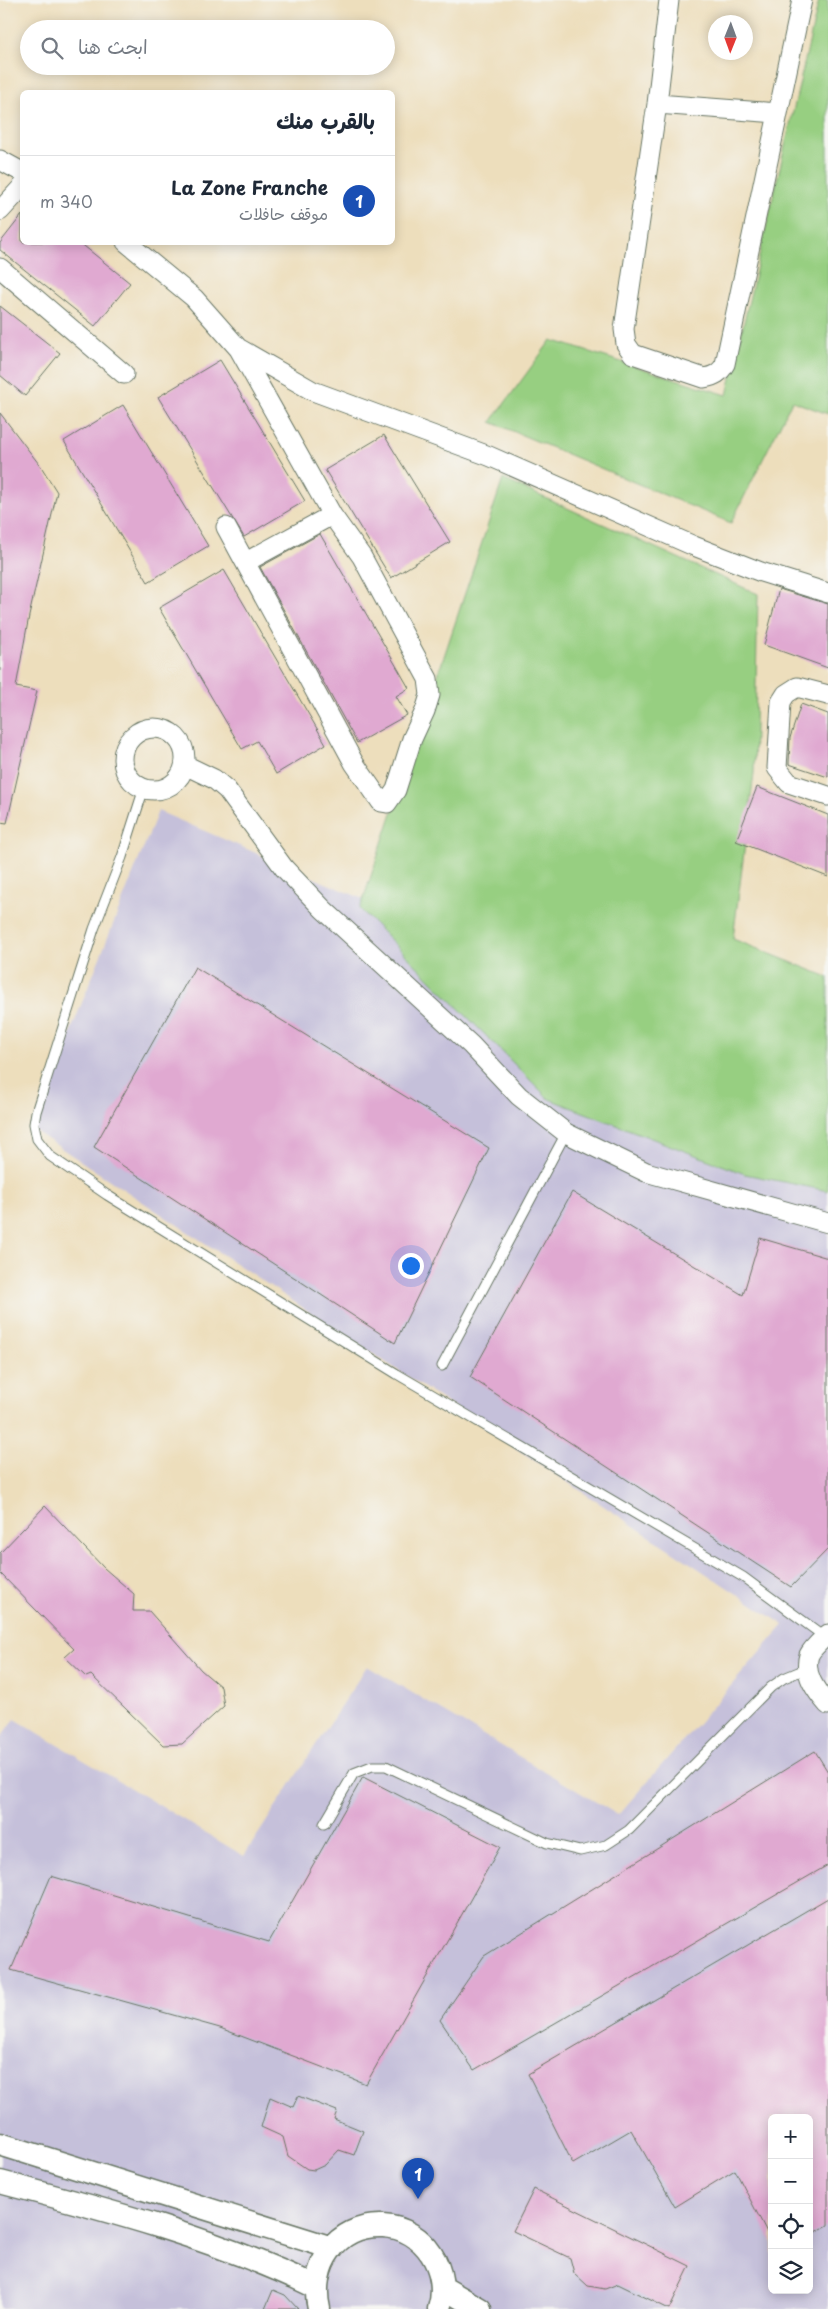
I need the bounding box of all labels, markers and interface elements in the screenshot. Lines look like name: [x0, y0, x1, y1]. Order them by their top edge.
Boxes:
north arrow: [708, 15, 753, 60]
search box: [20, 20, 395, 75]
text: ابحث هنا: [78, 32, 148, 60]
icon: search: [38, 34, 66, 62]
text: بالقرب منك: [276, 104, 375, 136]
text: La Zone Franche: [171, 173, 328, 201]
text: 340 m: [40, 189, 93, 213]
text: 1: [355, 189, 363, 213]
text: موقف حافلات: [239, 201, 328, 225]
your location: [398, 1253, 424, 1279]
map controls: [768, 2114, 813, 2294]
button: +: [768, 2114, 813, 2159]
pin: 1: [402, 2158, 434, 2199]
button: −: [768, 2159, 813, 2204]
button: locate: [768, 2204, 813, 2249]
button: layers: [768, 2249, 813, 2294]

